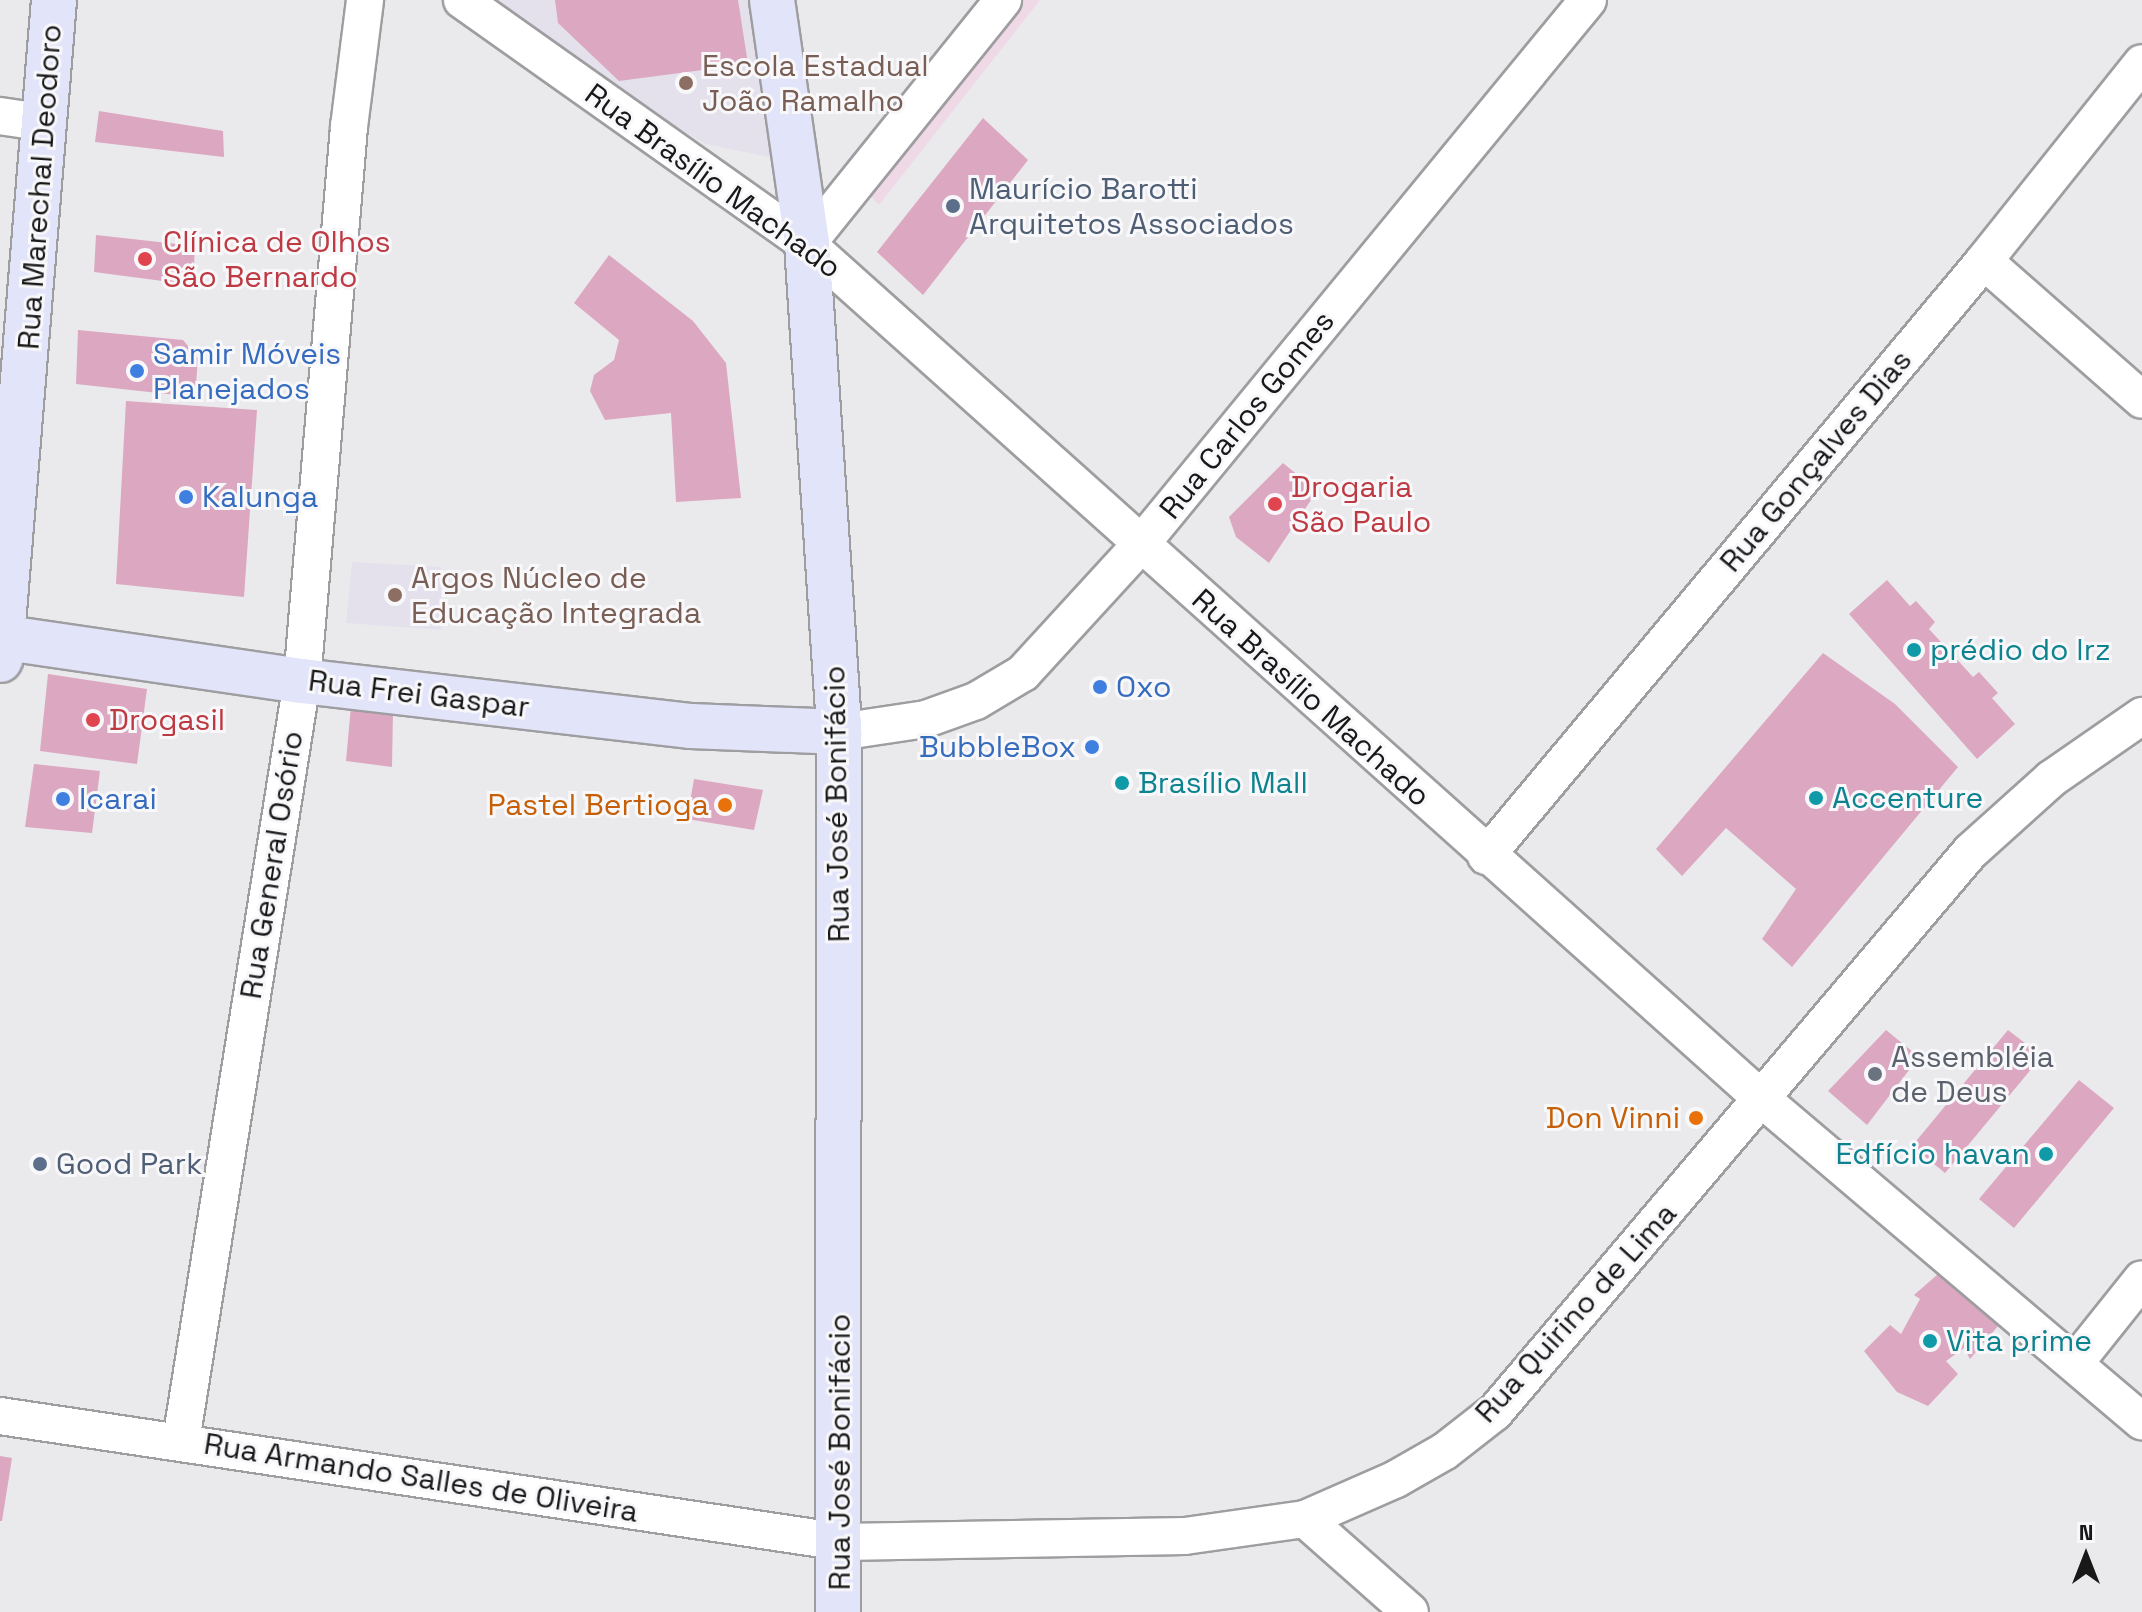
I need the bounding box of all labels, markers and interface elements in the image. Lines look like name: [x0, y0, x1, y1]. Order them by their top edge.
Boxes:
street label: Rua Marechal Deodoro: [11, 23, 69, 351]
place label: Escola Estadual João Ramalho: [702, 48, 929, 118]
marker: Escola Estadual João Ramalho: [677, 74, 695, 92]
street label: Rua Brasílio Machado: [578, 76, 848, 286]
place label: Maurício Barotti Arquitetos Associados: [969, 171, 1294, 242]
marker: Maurício Barotti Arquitetos Associados: [944, 197, 962, 215]
place label: Clínica de Olhos São Bernardo: [163, 224, 391, 294]
marker: Clínica de Olhos São Bernardo: [134, 248, 156, 270]
street label: Rua Carlos Gomes: [1152, 304, 1342, 526]
place label: Samir Móveis Planejados: [153, 336, 341, 406]
street label: Rua Gonçalves Dias: [1713, 343, 1919, 579]
marker: Samir Móveis Planejados: [128, 362, 146, 380]
place label: Drogaria São Paulo: [1291, 469, 1431, 540]
place label: Kalunga: [202, 479, 318, 515]
marker: Kalunga: [177, 488, 195, 506]
marker: Drogaria São Paulo: [1266, 495, 1284, 513]
place label: Argos Núcleo de Educação Integrada: [411, 560, 701, 630]
street label: Rua Brasílio Machado: [1185, 582, 1437, 814]
marker: Argos Núcleo de Educação Integrada: [386, 586, 404, 604]
place label: prédio do lrz: [1930, 632, 2111, 668]
marker: prédio do lrz: [1905, 641, 1923, 659]
street label: Rua Frei Gaspar: [306, 663, 532, 725]
street label: Rua José Bonifácio: [817, 665, 857, 943]
place label: Oxo: [1116, 669, 1171, 705]
marker: Oxo: [1091, 678, 1109, 696]
place label: Drogasil: [109, 702, 225, 738]
marker: Drogasil: [84, 711, 102, 729]
street label: Rua General Osório: [233, 729, 311, 1001]
place label: BubbleBox: [919, 729, 1076, 765]
marker: BubbleBox: [1083, 738, 1101, 756]
place label: Brasílio Mall: [1138, 765, 1308, 801]
marker: Brasílio Mall: [1113, 774, 1131, 792]
place label: Accenture: [1832, 780, 1983, 816]
place label: Icarai: [79, 781, 157, 817]
place label: Pastel Bertioga: [488, 787, 709, 823]
marker: Accenture: [1807, 789, 1825, 807]
marker: Icarai: [54, 790, 72, 808]
marker: Pastel Bertioga: [716, 796, 734, 814]
place label: Assembléia de Deus: [1891, 1039, 2054, 1110]
marker: Assembléia de Deus: [1866, 1065, 1884, 1083]
place label: Don Vinni: [1545, 1100, 1680, 1136]
marker: Don Vinni: [1687, 1109, 1705, 1127]
place label: Edfício havan: [1835, 1136, 2030, 1172]
marker: Edfício havan: [2037, 1145, 2055, 1163]
place label: Good Park: [56, 1146, 202, 1182]
marker: Good Park: [31, 1155, 49, 1173]
street label: Rua Quirino de Lima: [1468, 1196, 1684, 1430]
street label: Rua José Bonifácio: [822, 1314, 858, 1590]
place label: Vita prime: [1946, 1323, 2092, 1359]
marker: Vita prime: [1921, 1332, 1939, 1350]
street label: Rua Armando Salles de Oliveira: [201, 1426, 641, 1530]
north arrow: [2046, 1516, 2126, 1596]
text: N: [2079, 1518, 2093, 1546]

